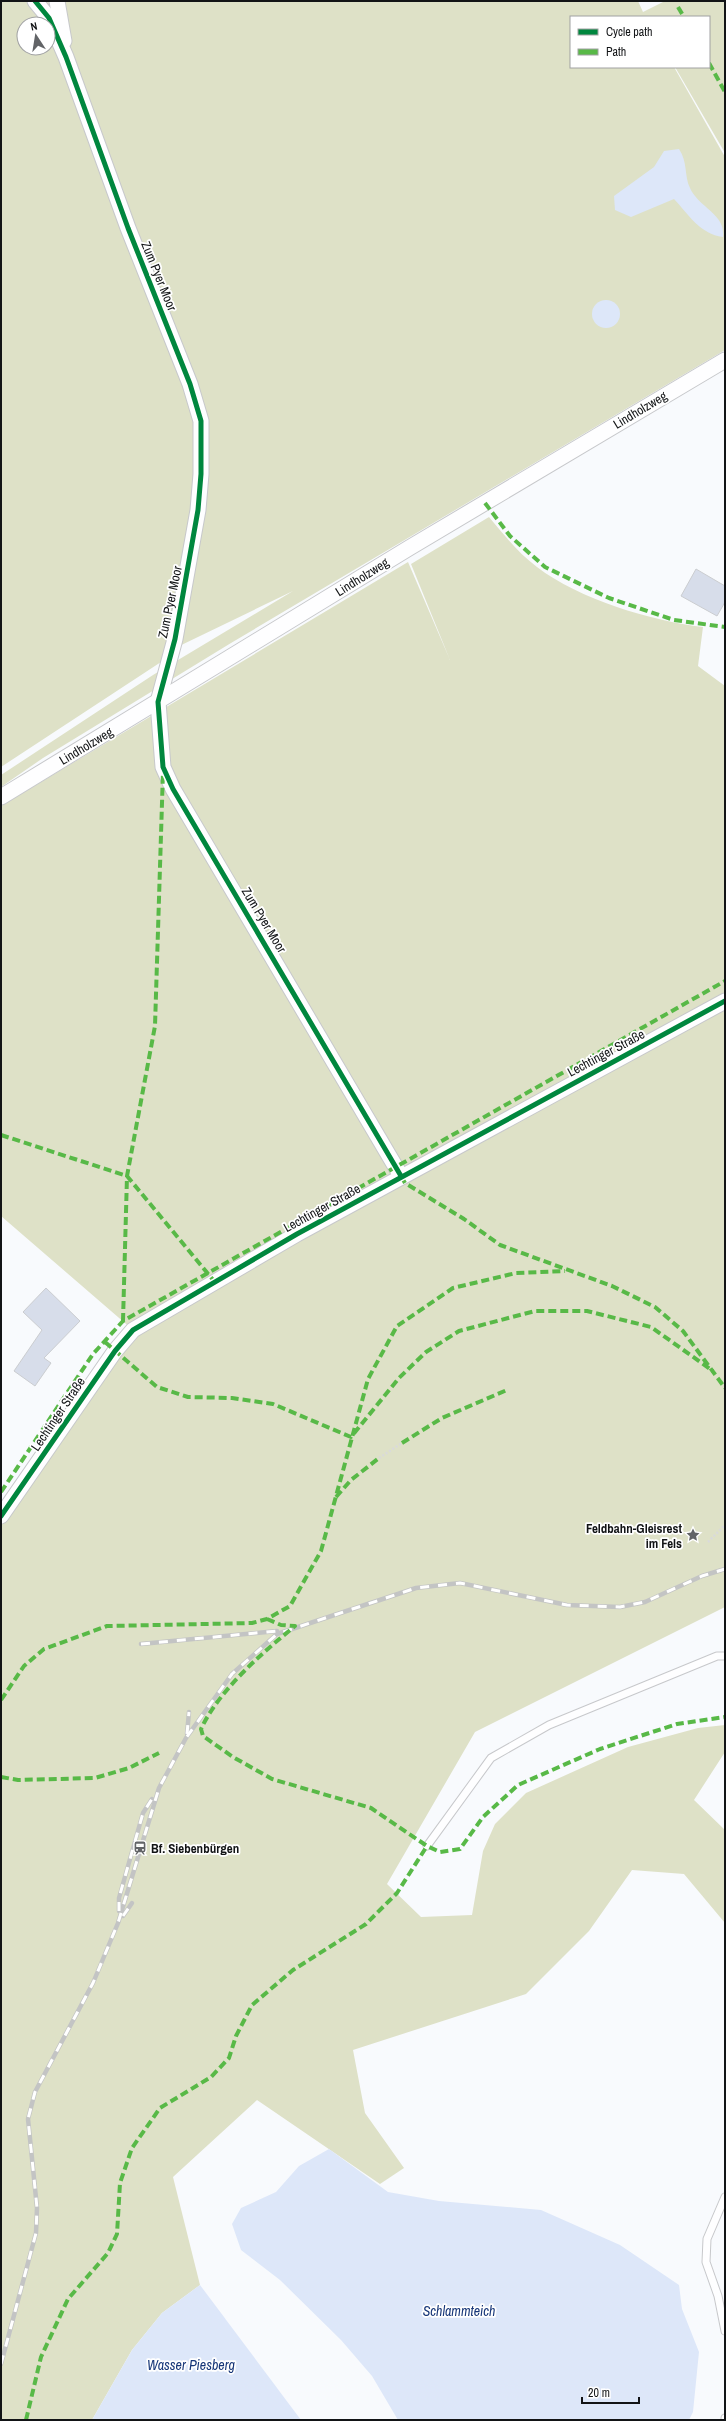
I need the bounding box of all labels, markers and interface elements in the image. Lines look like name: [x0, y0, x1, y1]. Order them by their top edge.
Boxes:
north arrow: [16, 16, 56, 56]
legend: [570, 16, 710, 68]
text: N: [29, 19, 39, 34]
text: Cycle path: [606, 24, 653, 40]
text: Path: [606, 44, 626, 60]
street label: Zum Pyer Moor: [137, 239, 181, 314]
street label: Lindholzweg: [610, 387, 670, 433]
street label: Lindholzweg: [332, 554, 392, 600]
street label: Zum Pyer Moor: [154, 564, 186, 640]
street label: Lindholzweg: [56, 723, 116, 769]
street label: Zum Pyer Moor: [238, 884, 290, 956]
street label: Lechtinger Straße: [564, 1025, 648, 1081]
street label: Lechtinger Straße: [281, 1180, 363, 1236]
street label: Lechtinger Straße: [27, 1374, 89, 1454]
place label: Feldbahn-Gleisrest im Fels: [586, 1520, 682, 1552]
place icon: Feldbahn-Gleisrest im Fels: [685, 1527, 701, 1543]
station icon: Bf. Siebenbürgen: [132, 1840, 148, 1856]
place label: Bf. Siebenbürgen: [151, 1840, 239, 1857]
water label: Schlammteich: [423, 2302, 495, 2320]
water label: Wasser Piesberg: [147, 2356, 236, 2374]
scale bar: [582, 2379, 639, 2405]
text: 20 m: [588, 2385, 610, 2401]

